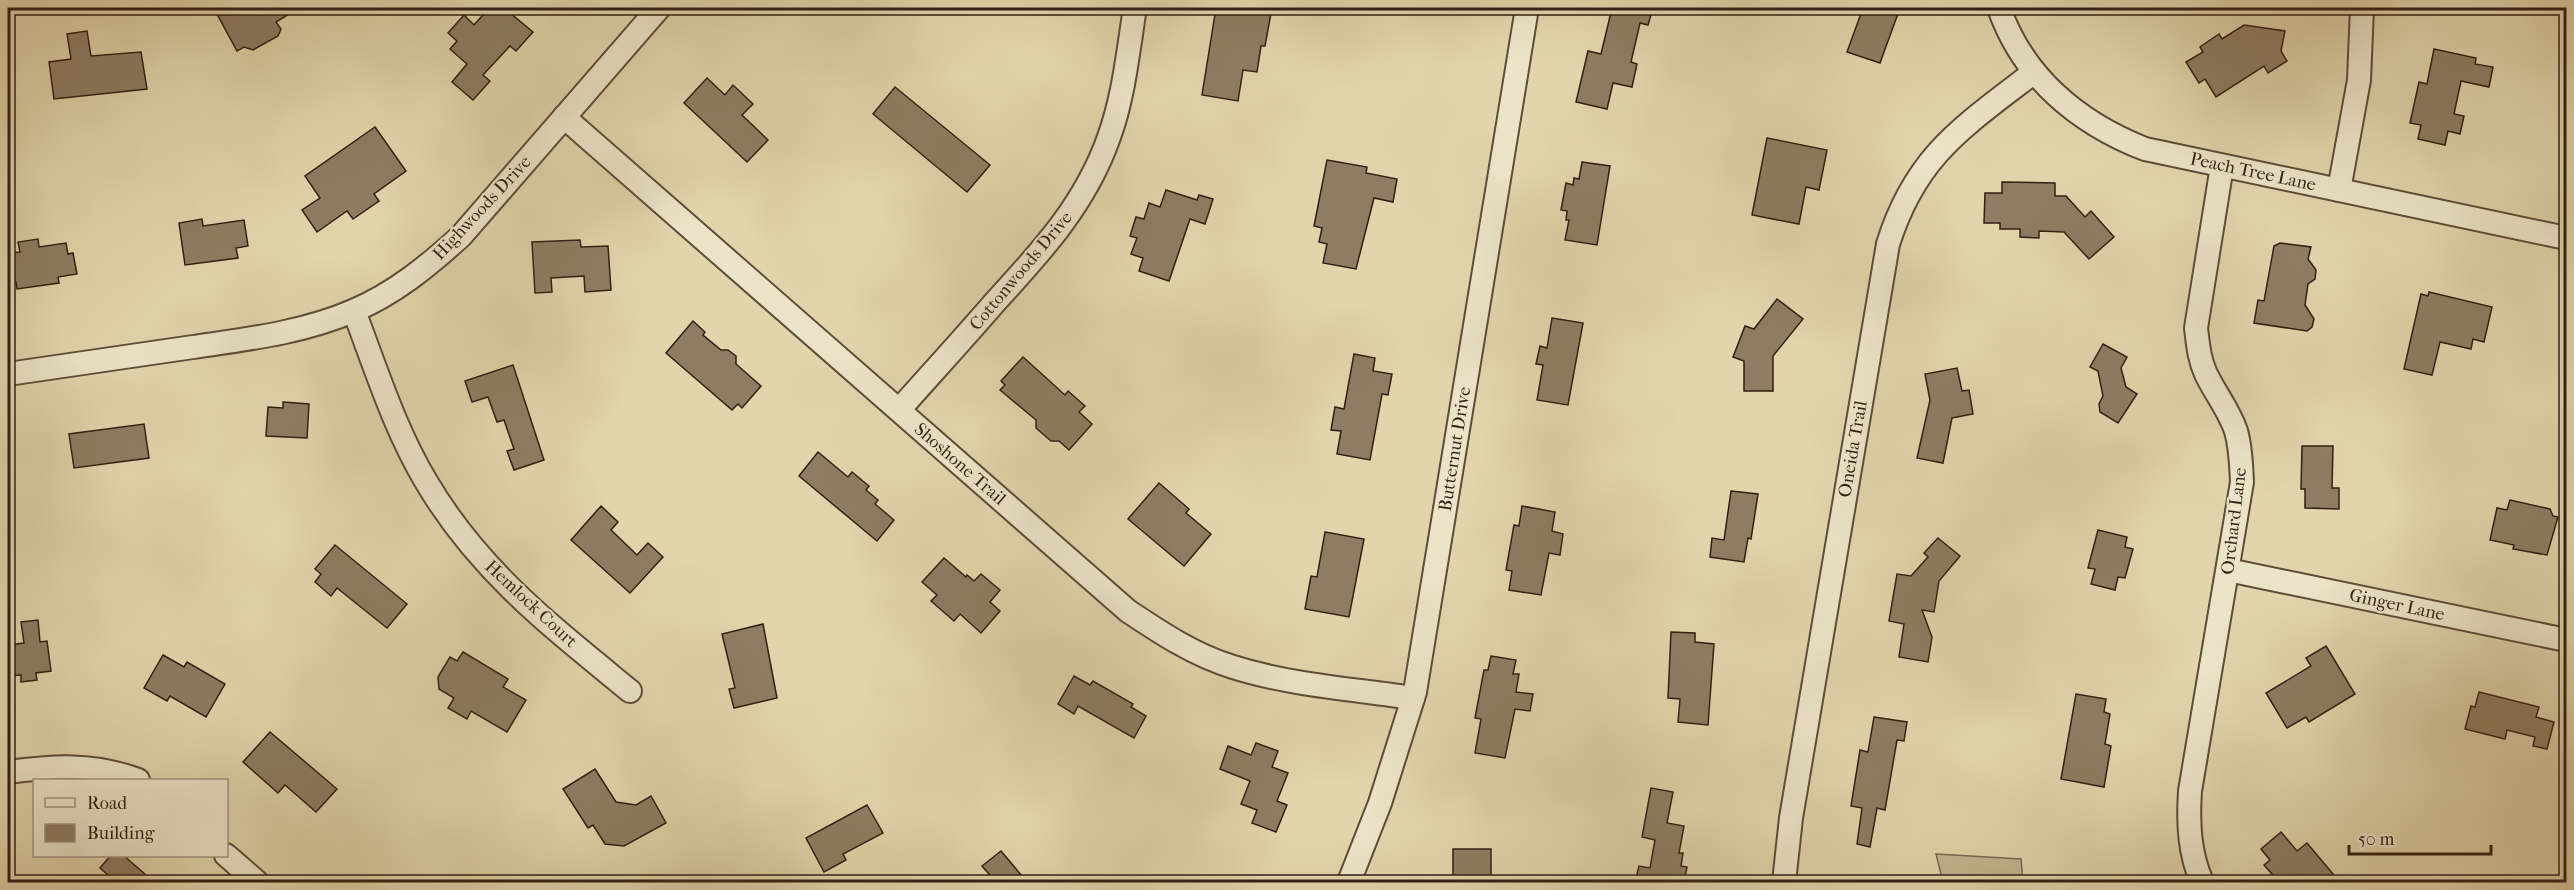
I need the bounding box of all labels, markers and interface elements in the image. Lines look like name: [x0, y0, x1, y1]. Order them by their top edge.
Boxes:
street label: Peach Tree Lane: [2188, 148, 2318, 196]
street label: Highwoods Drive: [428, 152, 536, 264]
street label: Cottonwoods Drive: [965, 207, 1077, 335]
street label: Butternut Drive: [1435, 385, 1475, 513]
street label: Oneida Trail: [1834, 399, 1872, 499]
street label: Shoshone Trail: [910, 419, 1010, 509]
street label: Orchard Lane: [2217, 466, 2251, 576]
street label: Hemlock Court: [481, 556, 582, 652]
street label: Ginger Lane: [2347, 585, 2447, 625]
legend: [33, 779, 228, 857]
text: Road: [87, 793, 127, 814]
scale bar: [2349, 818, 2492, 856]
text: Building: [87, 823, 155, 844]
text: 50 m: [2358, 829, 2395, 850]

